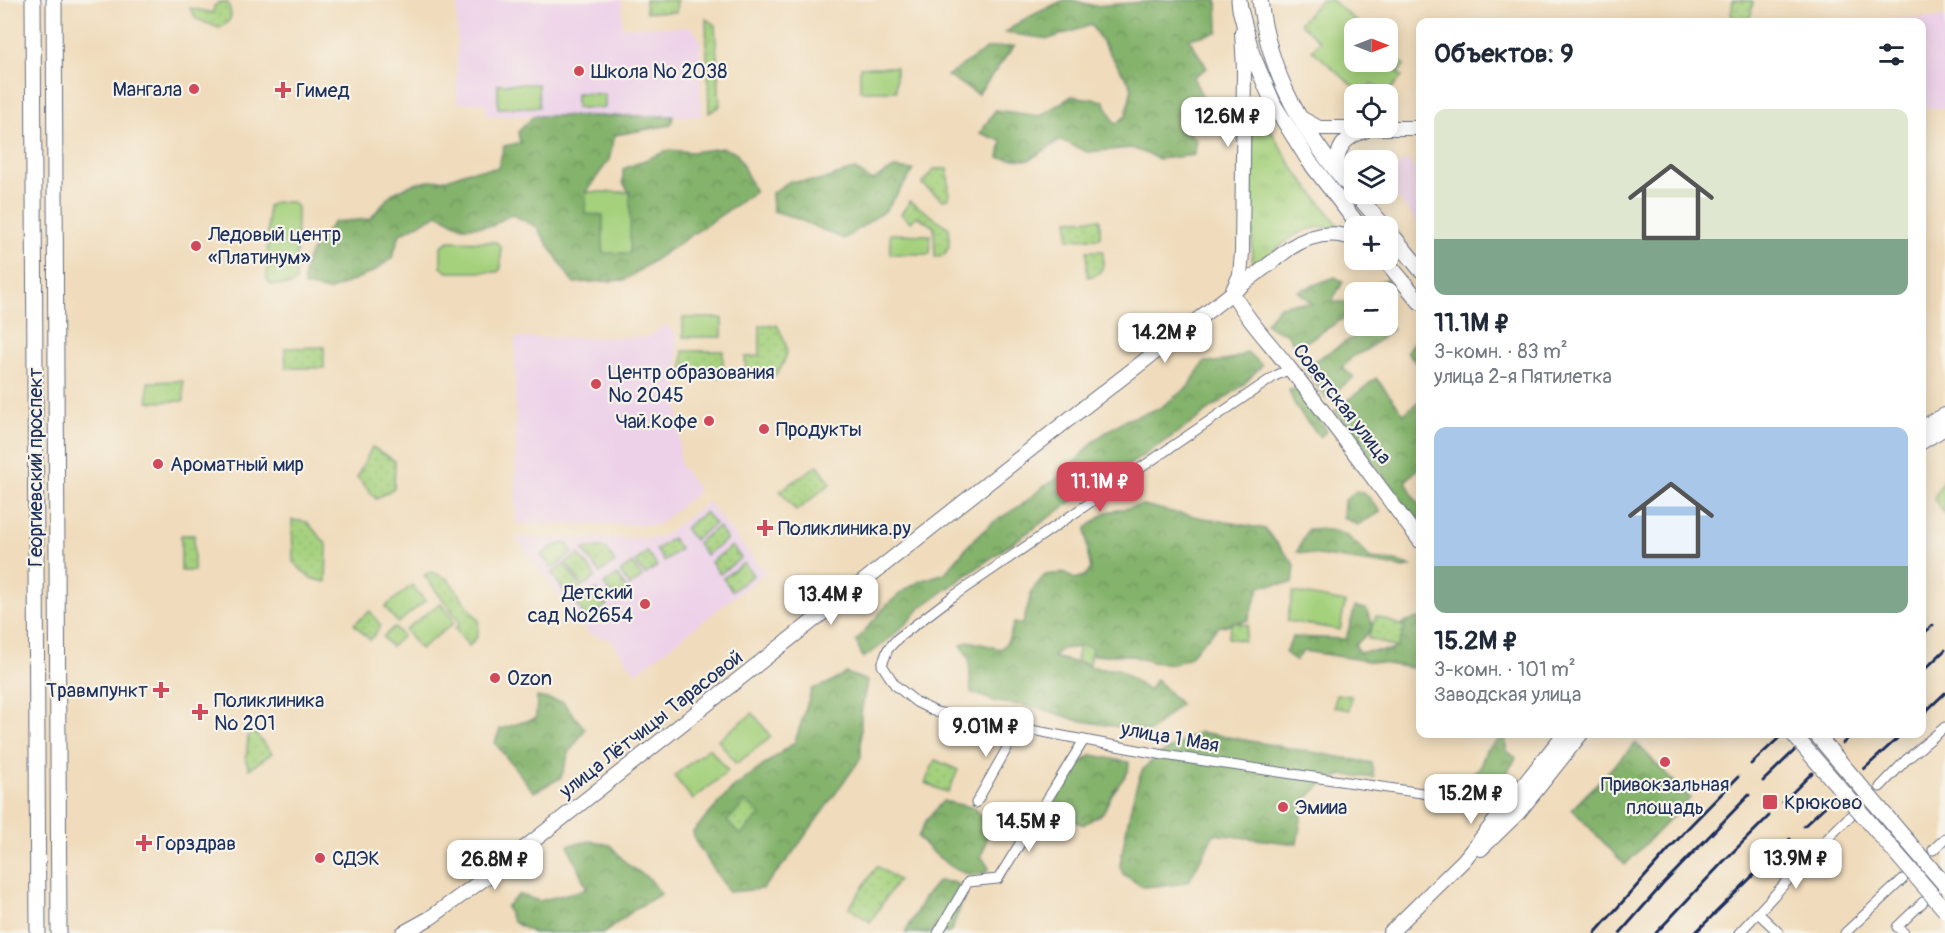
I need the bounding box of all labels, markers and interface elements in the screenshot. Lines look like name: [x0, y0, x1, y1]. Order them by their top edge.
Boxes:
north arrow: [1344, 18, 1398, 72]
map controls: [1344, 18, 1398, 336]
text: Объектов: 9: [1434, 38, 1574, 70]
icon: filters: [1875, 38, 1908, 71]
place label: Школа № 2038: [591, 59, 727, 84]
marker: Школа № 2038: [572, 64, 586, 78]
place label: Мангала: [112, 77, 182, 102]
place label: Гимед: [296, 78, 350, 103]
marker: Гимед: [274, 81, 292, 99]
marker: Мангала: [187, 82, 201, 96]
button: locate: [1344, 84, 1398, 138]
pin: 12.6M ₽: [1173, 97, 1283, 148]
text: 12.6M ₽: [1195, 104, 1261, 129]
icon: home: [1617, 148, 1725, 256]
button: layers: [1344, 150, 1398, 204]
button: +: [1344, 216, 1398, 270]
place label: Ледовый центр «Платинум»: [207, 222, 341, 270]
marker: Ледовый центр «Платинум»: [189, 239, 203, 253]
button: −: [1344, 282, 1398, 336]
text: 11.1M ₽: [1434, 307, 1510, 339]
pin: 14.2M ₽: [1110, 313, 1220, 364]
text: 14.2M ₽: [1132, 320, 1198, 345]
street label: Советская улица: [1287, 339, 1397, 469]
text: 3-комн. · 83 m²: [1434, 339, 1568, 364]
place label: Центр образования № 2045: [608, 360, 775, 408]
text: улица 2-я Пятилетка: [1434, 364, 1612, 389]
street label: Георгиевский проспект: [23, 367, 48, 567]
marker: Центр образования № 2045: [589, 377, 603, 391]
place label: Чай.Кофе: [616, 409, 697, 434]
marker: Чай.Кофе: [702, 414, 716, 428]
place label: Продукты: [776, 417, 862, 442]
marker: Продукты: [757, 422, 771, 436]
place label: Ароматный мир: [170, 452, 304, 477]
marker: Ароматный мир: [151, 457, 165, 471]
pin: 11.1M ₽: [1045, 462, 1155, 513]
icon: home: [1617, 466, 1725, 574]
text: 11.1M ₽: [1071, 469, 1129, 494]
place label: Поликлиника.ру: [778, 516, 911, 541]
marker: Поликлиника.ру: [756, 519, 774, 537]
pin: 13.4M ₽: [776, 575, 886, 626]
place label: Детский сад №2654: [528, 580, 633, 628]
text: 13.4M ₽: [798, 582, 864, 607]
marker: Детский сад №2654: [638, 597, 652, 611]
text: 15.2M ₽: [1434, 625, 1518, 657]
street label: улица Лётчицы Тарасовой: [554, 645, 748, 804]
text: 3-комн. · 101 m²: [1434, 657, 1576, 682]
place label: Ozon: [507, 666, 552, 691]
marker: Ozon: [488, 671, 502, 685]
place label: Травмпункт: [46, 678, 148, 703]
marker: Травмпункт: [152, 681, 170, 699]
text: Заводская улица: [1434, 682, 1581, 707]
place label: Поликлиника № 201: [214, 688, 324, 736]
marker: Поликлиника № 201: [191, 703, 209, 721]
pin: 9.01M ₽: [931, 707, 1041, 758]
text: 9.01M ₽: [953, 714, 1019, 739]
street label: улица 1 Мая: [1118, 716, 1221, 758]
marker: Привокзальная площадь: [1658, 755, 1672, 769]
place label: Привокзальная площадь: [1601, 772, 1729, 820]
pin: 15.2M ₽: [1416, 774, 1526, 825]
text: 15.2M ₽: [1439, 781, 1503, 806]
place label: Крюково: [1784, 790, 1862, 815]
marker: Крюково: [1761, 793, 1779, 811]
place label: Эмииа: [1295, 795, 1347, 820]
marker: Эмииа: [1276, 800, 1290, 814]
pin: 14.5M ₽: [974, 802, 1084, 853]
text: 14.5M ₽: [996, 809, 1062, 834]
place label: Горздрав: [156, 831, 236, 856]
marker: Горздрав: [137, 836, 151, 850]
pin: 13.9M ₽: [1741, 839, 1851, 890]
pin: 26.8M ₽: [440, 840, 550, 891]
place label: СДЭК: [332, 846, 380, 871]
text: 13.9M ₽: [1764, 846, 1828, 871]
text: 26.8M ₽: [461, 847, 529, 872]
marker: СДЭК: [313, 851, 327, 865]

